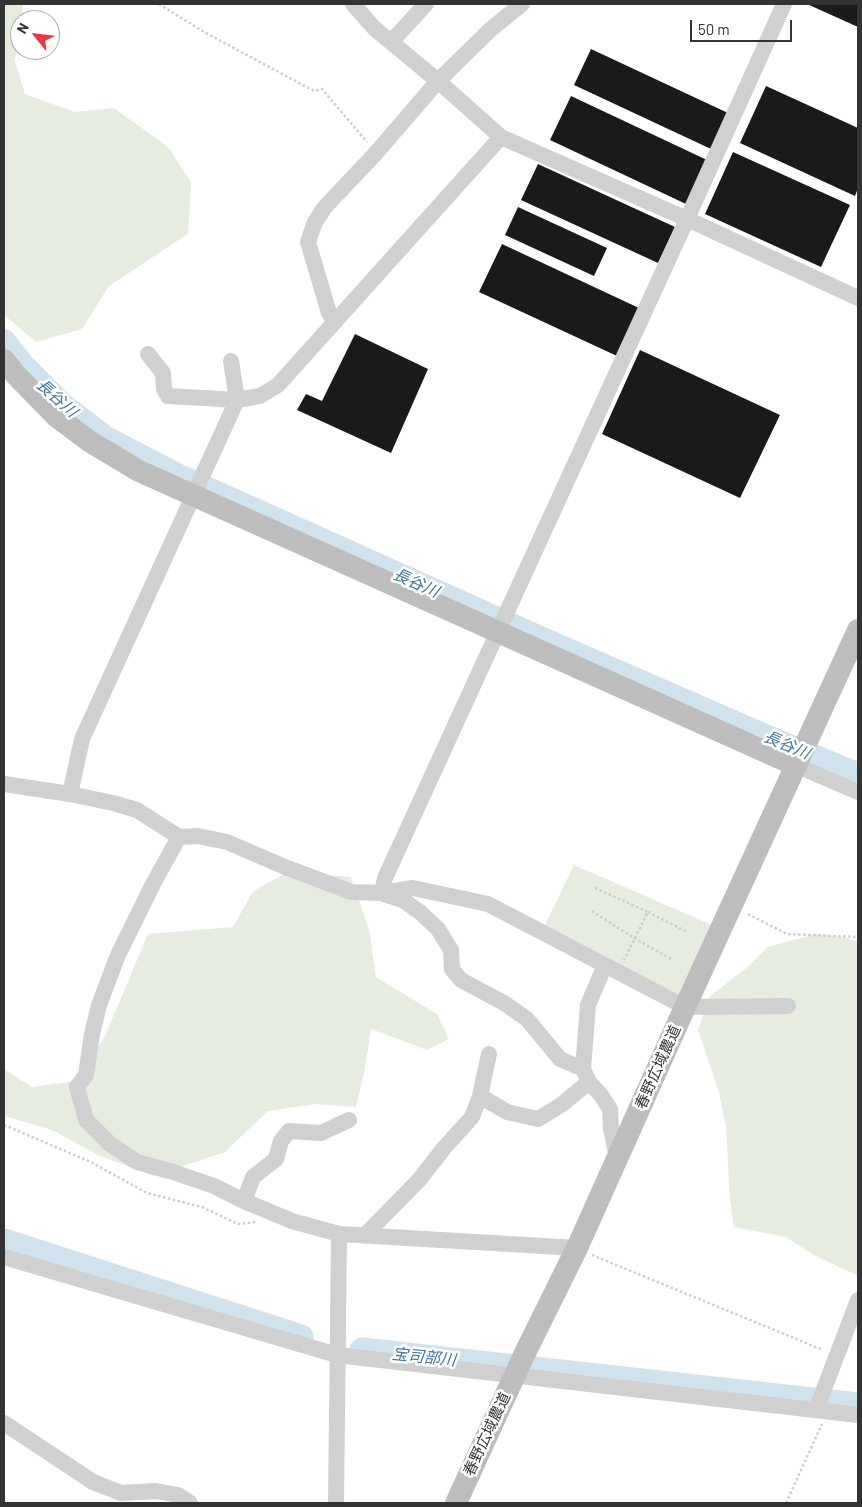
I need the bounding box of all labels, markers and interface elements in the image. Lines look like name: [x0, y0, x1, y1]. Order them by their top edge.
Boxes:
north arrow: [10, 10, 60, 60]
scale bar: [692, 10, 794, 42]
text: N: [13, 20, 32, 36]
text: 50 m: [698, 20, 730, 38]
water label: 長谷川: [33, 375, 81, 421]
water label: 長谷川: [390, 564, 442, 602]
water label: 長谷川: [761, 727, 813, 763]
street label: 春野広域農道: [631, 1022, 685, 1112]
water label: 宝司部川: [391, 1344, 457, 1370]
street label: 春野広域農道: [460, 1389, 514, 1479]

